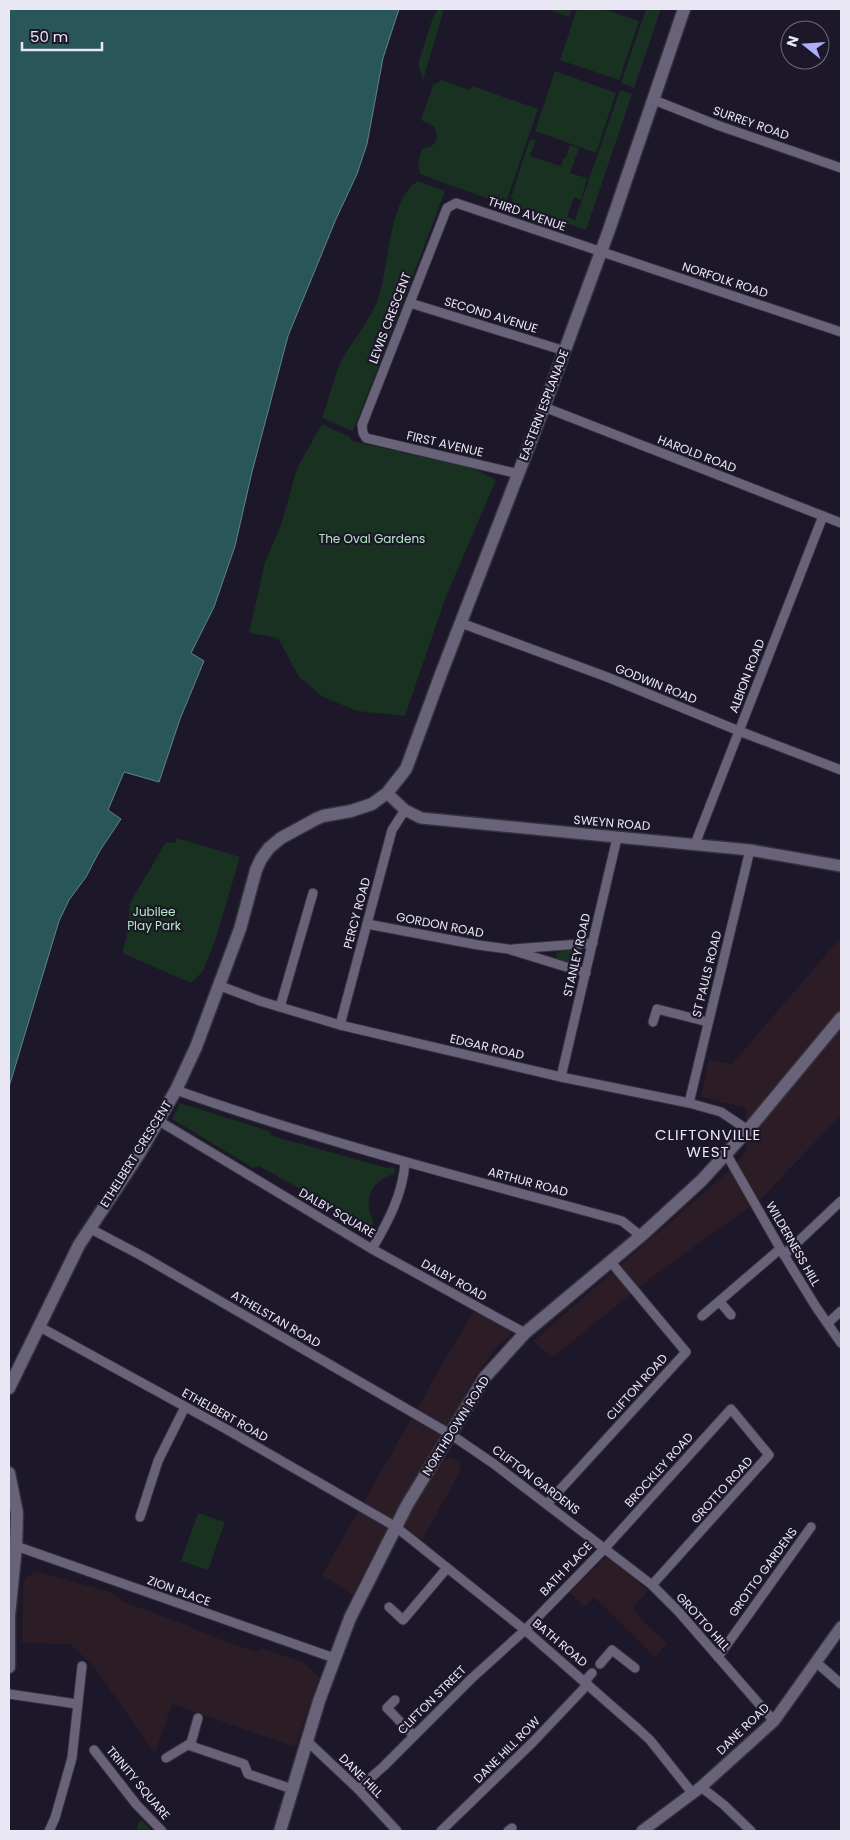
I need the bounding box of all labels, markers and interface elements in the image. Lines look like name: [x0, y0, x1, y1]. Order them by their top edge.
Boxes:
scale bar: [22, 20, 102, 52]
north arrow: [780, 20, 830, 70]
text: 50 m: [30, 26, 68, 47]
text: N: [781, 33, 804, 49]
street label: SURREY ROAD: [711, 102, 791, 143]
street label: THIRD AVENUE: [486, 192, 569, 235]
street label: NORFOLK ROAD: [680, 258, 770, 301]
street label: LEWIS CRESCENT: [364, 269, 415, 366]
street label: SECOND AVENUE: [442, 292, 540, 337]
street label: EASTERN ESPLANADE: [515, 347, 573, 463]
street label: FIRST AVENUE: [405, 426, 485, 461]
street label: HAROLD ROAD: [655, 431, 739, 476]
park label: The Oval Gardens: [319, 530, 425, 547]
street label: ALBION ROAD: [725, 636, 768, 715]
street label: GODWIN ROAD: [613, 659, 700, 708]
street label: SWEYN ROAD: [573, 811, 651, 834]
street label: PERCY ROAD: [339, 875, 374, 950]
park label: Jubilee Play Park: [127, 903, 182, 934]
street label: GORDON ROAD: [395, 908, 485, 941]
street label: STANLEY ROAD: [559, 912, 594, 998]
street label: ST PAULS ROAD: [688, 929, 725, 1019]
street label: EDGAR ROAD: [448, 1030, 526, 1063]
street label: ETHELBERT CRESCENT: [96, 1097, 176, 1210]
district label: CLIFTONVILLE WEST: [655, 1124, 761, 1162]
street label: ARTHUR ROAD: [486, 1163, 570, 1200]
street label: DALBY SQUARE: [296, 1184, 379, 1241]
street label: WILDERNESS HILL: [762, 1198, 825, 1289]
street label: DALBY ROAD: [418, 1255, 490, 1305]
street label: ATHELSTAN ROAD: [228, 1286, 324, 1351]
street label: CLIFTON ROAD: [602, 1350, 671, 1424]
street label: NORTHDOWN ROAD: [418, 1373, 493, 1479]
street label: ETHELBERT ROAD: [179, 1384, 271, 1445]
street label: BROCKLEY ROAD: [620, 1429, 697, 1511]
street label: CLIFTON GARDENS: [489, 1441, 584, 1518]
street label: GROTTO ROAD: [687, 1452, 756, 1527]
street label: GROTTO GARDENS: [724, 1524, 801, 1620]
street label: BATH PLACE: [536, 1538, 596, 1599]
street label: ZION PLACE: [145, 1571, 213, 1610]
street label: GROTTO HILL: [673, 1589, 734, 1655]
street label: BATH ROAD: [529, 1615, 591, 1671]
street label: CLIFTON STREET: [394, 1661, 470, 1738]
street label: DANE ROAD: [712, 1699, 773, 1758]
street label: DANE HILL ROW: [470, 1712, 544, 1787]
street label: TRINITY SQUARE: [103, 1742, 174, 1823]
street label: DANE HILL: [336, 1750, 387, 1801]

